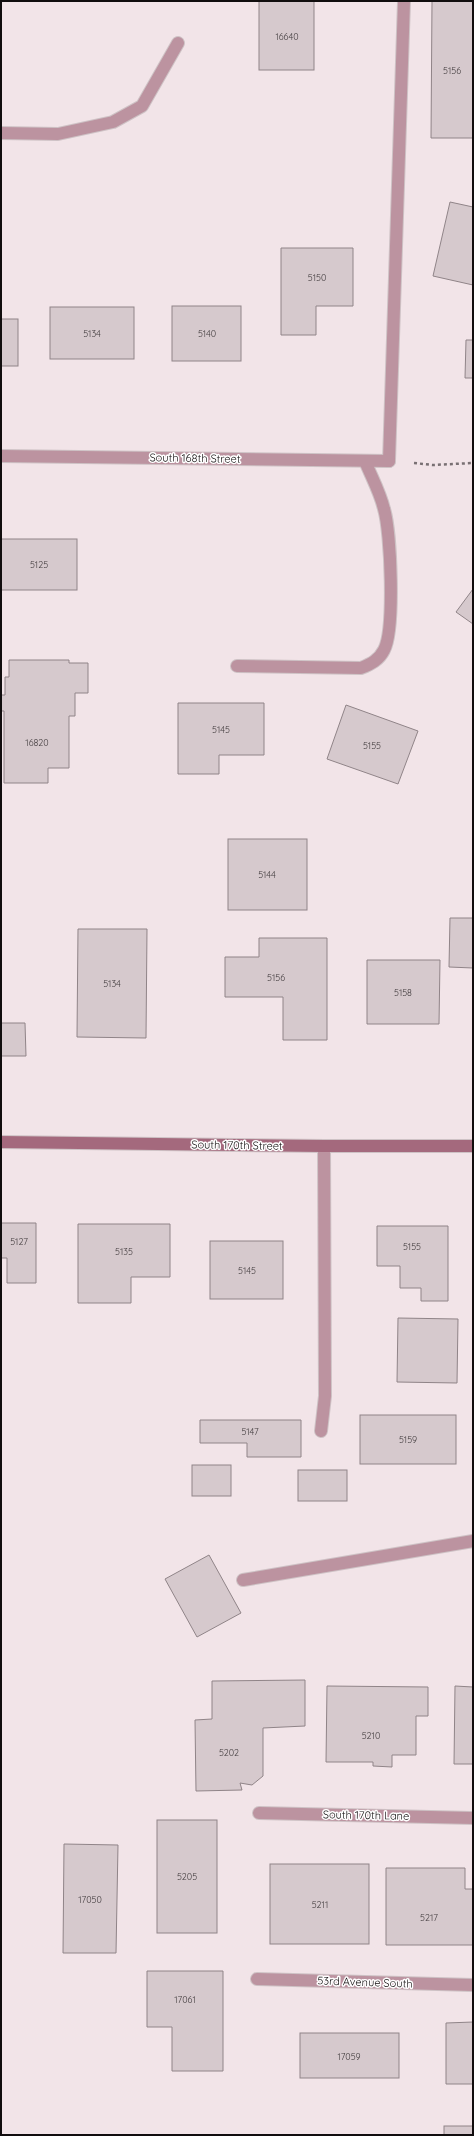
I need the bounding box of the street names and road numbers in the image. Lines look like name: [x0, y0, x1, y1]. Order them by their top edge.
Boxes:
street label: South 168th Street: [149, 450, 241, 466]
street label: South 170th Street: [191, 1137, 283, 1153]
street label: South 170th Lane: [323, 1807, 409, 1823]
street label: 53rd Avenue South: [317, 1973, 413, 1991]

